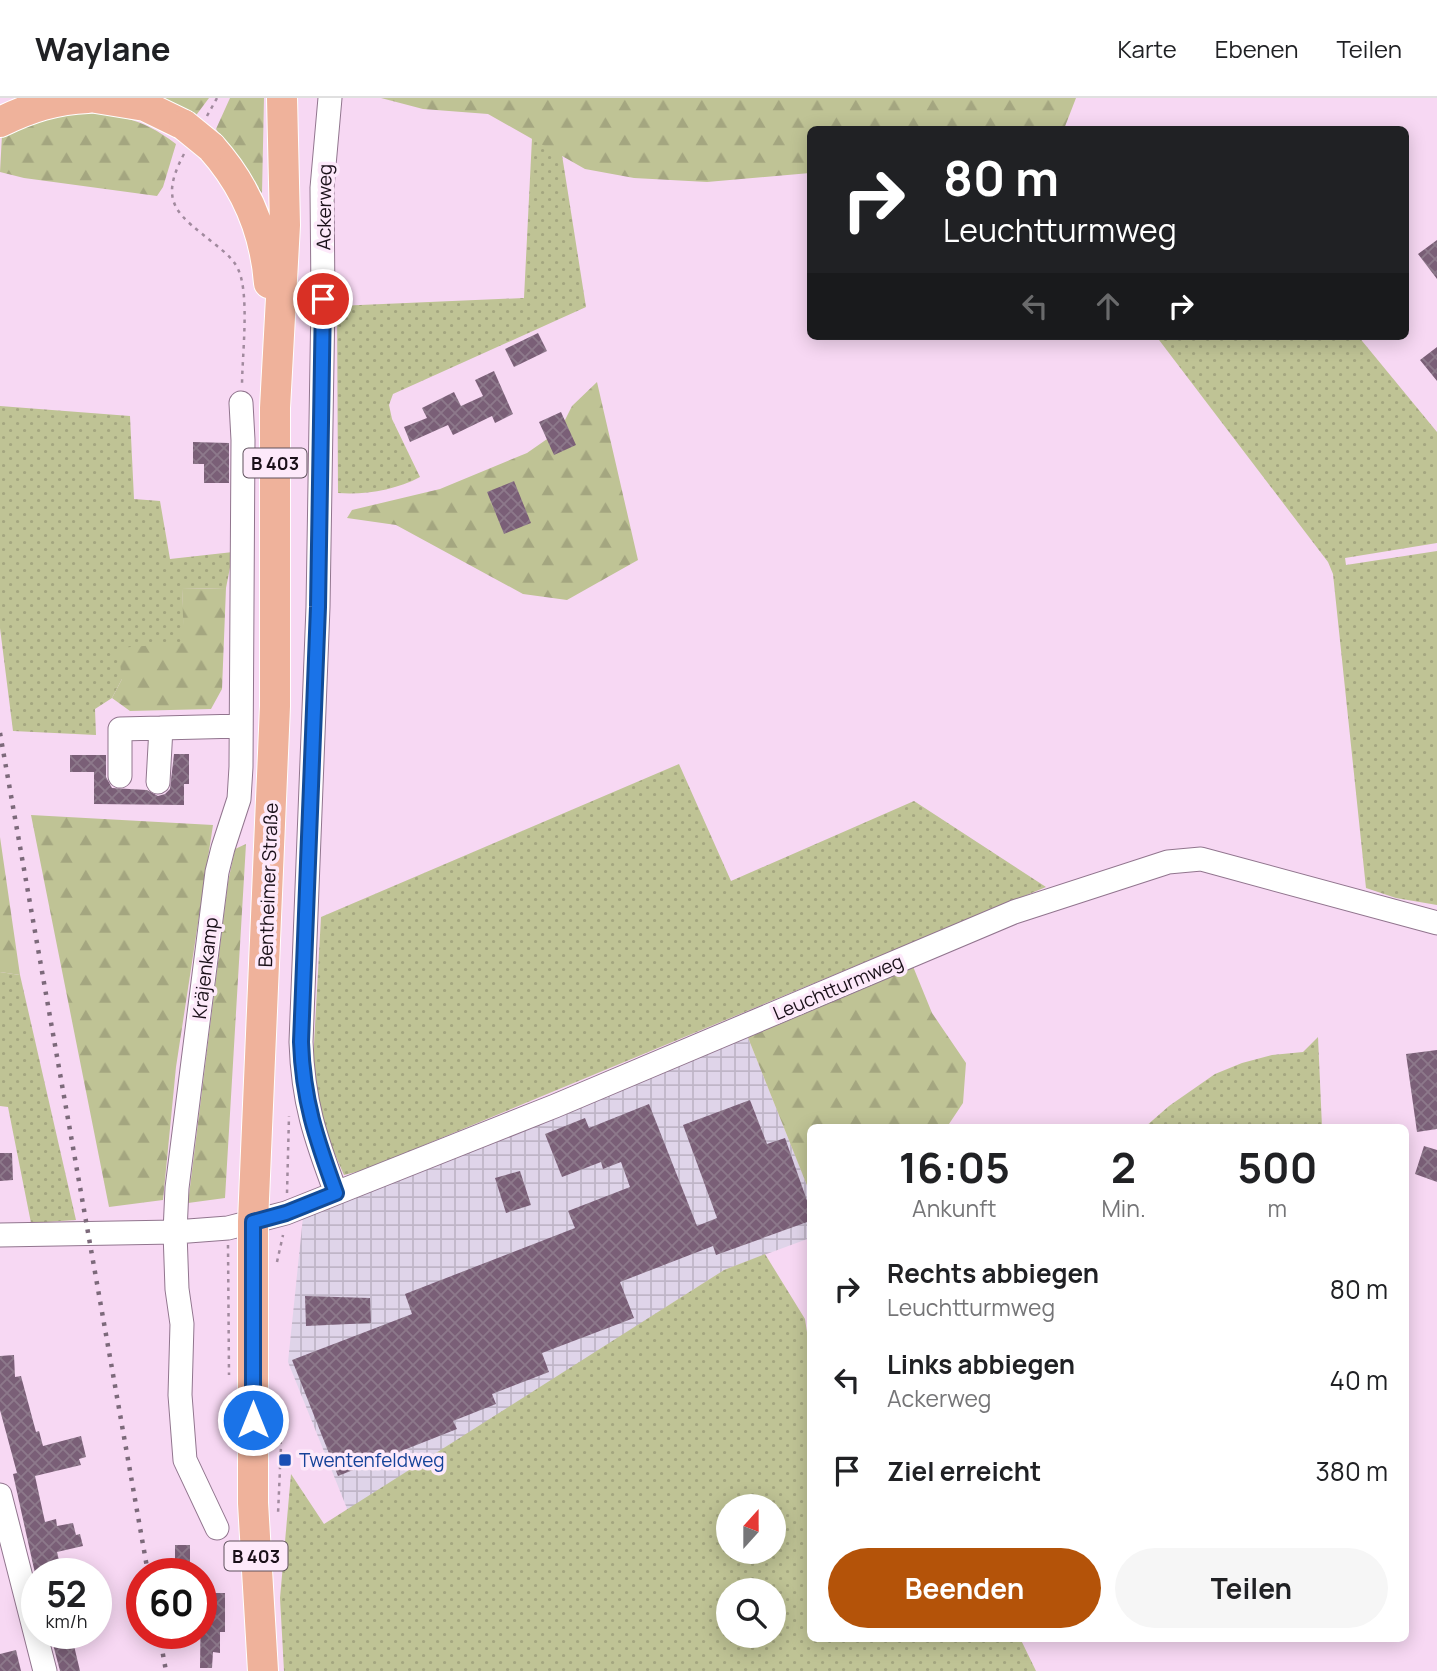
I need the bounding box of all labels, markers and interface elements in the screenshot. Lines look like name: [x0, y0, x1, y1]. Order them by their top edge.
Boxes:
text: Waylane: [35, 26, 171, 71]
text: Karte: [1117, 32, 1177, 65]
text: Ebenen: [1215, 32, 1298, 65]
text: Teilen: [1336, 32, 1402, 65]
text: 80 m: [943, 144, 1059, 211]
icon: right: [828, 154, 919, 245]
street label: Ackerweg: [310, 164, 338, 250]
text: Leuchtturmweg: [943, 208, 1177, 252]
pin: [293, 269, 353, 329]
icon: arrive: [304, 280, 342, 318]
icon: left: [1016, 287, 1054, 325]
icon: ahead: [1089, 287, 1127, 325]
icon: right: [1162, 287, 1200, 325]
road number: B 403: [244, 449, 306, 478]
street label: Bentheimer Straße: [252, 802, 284, 968]
street label: Kräjenkamp: [186, 916, 224, 1020]
street label: Leuchtturmweg: [769, 948, 907, 1026]
text: 16:05: [899, 1138, 1010, 1196]
text: 2: [1111, 1138, 1136, 1196]
text: 500: [1237, 1138, 1317, 1196]
text: Ankunft: [912, 1192, 996, 1224]
text: Min.: [1102, 1192, 1146, 1224]
text: m: [1268, 1192, 1287, 1224]
text: Rechts abbiegen: [887, 1255, 1099, 1291]
icon: right: [828, 1270, 866, 1308]
text: 80 m: [1330, 1271, 1388, 1307]
text: Leuchtturmweg: [887, 1291, 1055, 1323]
text: Links abbiegen: [887, 1346, 1075, 1382]
icon: left: [828, 1361, 866, 1399]
text: 40 m: [1330, 1362, 1388, 1398]
text: Ackerweg: [887, 1382, 991, 1414]
position arrow: [216, 1383, 290, 1457]
place label: Twentenfeldweg: [299, 1447, 445, 1473]
marker: Twentenfeldweg: [277, 1452, 293, 1468]
icon: arrive: [828, 1452, 866, 1490]
text: Ziel erreicht: [887, 1453, 1041, 1489]
text: 380 m: [1315, 1453, 1388, 1489]
north arrow: [716, 1494, 786, 1564]
map controls: [716, 1494, 786, 1648]
road number: B 403: [224, 1541, 288, 1570]
button: Beenden: [828, 1548, 1101, 1628]
button: Teilen: [1115, 1548, 1388, 1628]
speed limit sign: 60: [126, 1558, 217, 1649]
text: 52: [46, 1570, 87, 1618]
button: search: [716, 1578, 786, 1648]
text: km/h: [46, 1609, 87, 1633]

